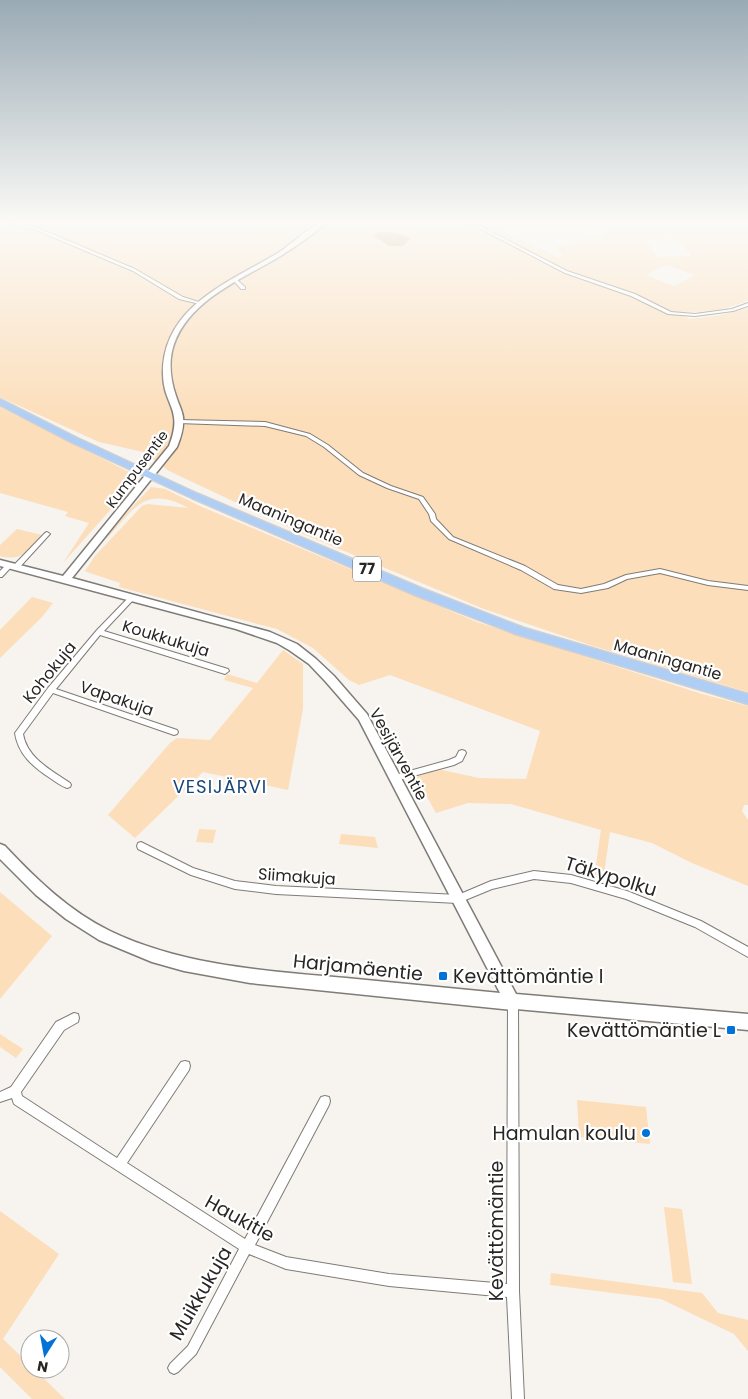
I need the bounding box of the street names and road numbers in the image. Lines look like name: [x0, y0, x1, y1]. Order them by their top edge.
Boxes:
street label: Kumpusentie: [101, 426, 173, 512]
street label: Maaningantie: [235, 487, 347, 552]
road number: 77: [353, 556, 381, 582]
street label: Koukkukuja: [119, 614, 212, 663]
street label: Maaningantie: [611, 633, 725, 686]
street label: Kohokuja: [17, 636, 81, 708]
street label: Vapakuja: [77, 675, 157, 722]
street label: Vesijärventie: [364, 704, 434, 805]
street label: Täkypolku: [561, 850, 660, 903]
street label: Siimakuja: [257, 862, 337, 891]
street label: Harjamäentie: [292, 947, 424, 988]
street label: Kevättömäntie: [483, 1161, 510, 1301]
street label: Haukitie: [200, 1188, 280, 1249]
street label: Muikkukuja: [163, 1241, 238, 1345]

